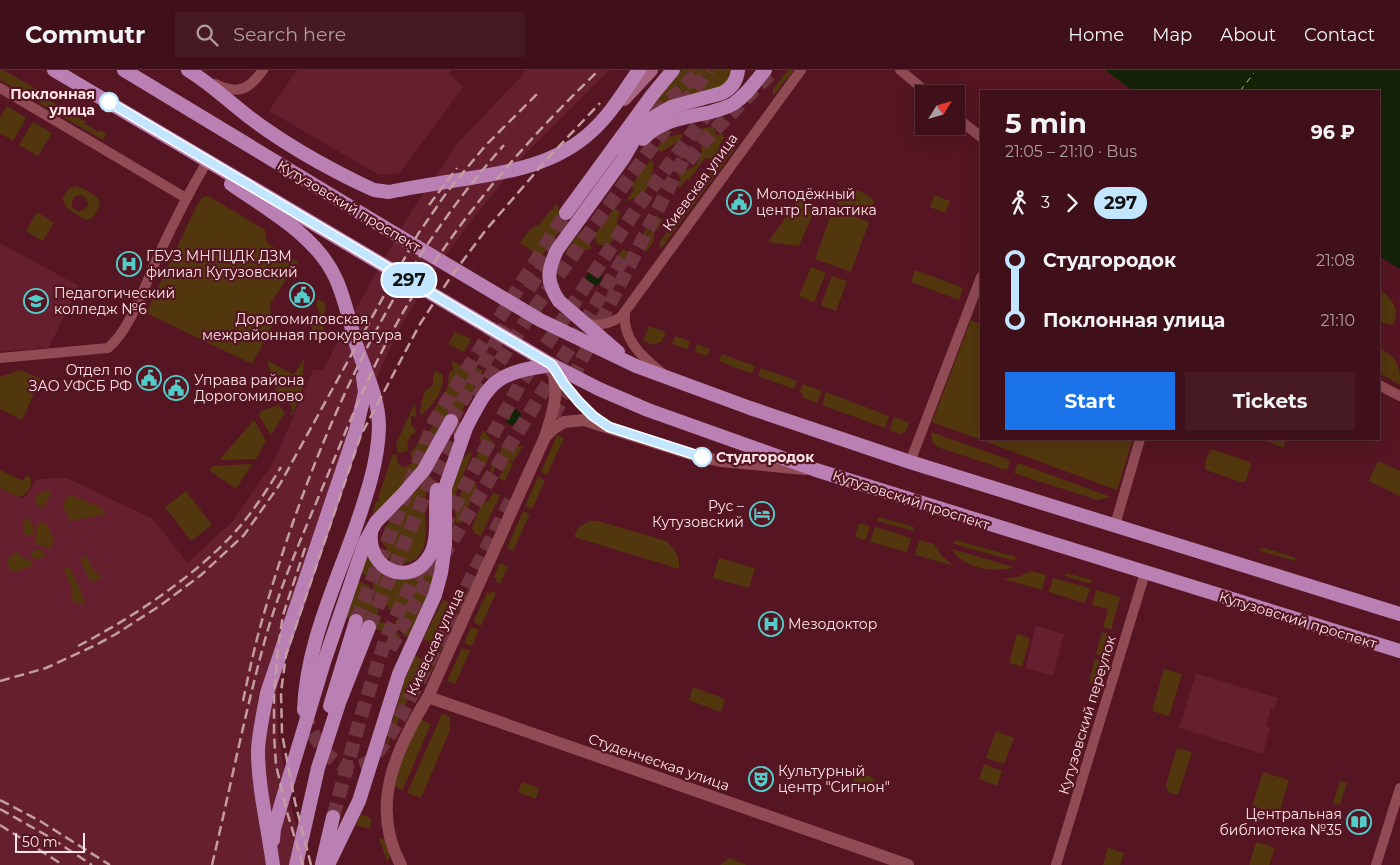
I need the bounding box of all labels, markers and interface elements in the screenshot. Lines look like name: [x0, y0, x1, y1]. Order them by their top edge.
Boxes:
search box: [175, 12, 525, 57]
text: Commutr: [25, 20, 145, 49]
icon: search: [193, 21, 221, 49]
text: Search here: [233, 23, 346, 46]
text: Home: [1068, 24, 1124, 46]
text: Map: [1152, 24, 1192, 46]
text: About: [1220, 24, 1276, 46]
text: Contact: [1304, 24, 1375, 46]
place label: Поклонная улица: [10, 85, 95, 119]
north arrow: [915, 85, 965, 135]
map controls: [915, 85, 965, 135]
marker: Поклонная улица: [99, 92, 119, 112]
text: 5 min: [1005, 106, 1087, 140]
text: 96 ₽: [1311, 121, 1355, 144]
street label: Киевская улица: [659, 130, 741, 234]
text: 21:05 – 21:10 · Bus: [1005, 142, 1137, 161]
street label: Кутузовский проспект: [274, 156, 424, 256]
place label: Молодёжный центр Галактика: [756, 185, 877, 219]
public building icon: Молодёжный центр Галактика: [726, 189, 752, 215]
icon: walk: [1005, 189, 1033, 217]
icon: forward: [1058, 189, 1086, 217]
text: 297: [1104, 192, 1137, 214]
text: 3: [1041, 193, 1050, 212]
place label: ГБУЗ МНПЦДК ДЗМ филиал Кутузовский: [146, 247, 298, 281]
text: Студгородок: [1043, 249, 1176, 272]
hospital icon: ГБУЗ МНПЦДК ДЗМ филиал Кутузовский: [116, 251, 142, 277]
text: 21:08: [1316, 251, 1355, 270]
line badge: 297: [380, 264, 438, 296]
text: 297: [392, 269, 426, 291]
public building icon: Дорогомиловская межрайонная прокуратура: [289, 282, 315, 308]
place label: Педагогический колледж №6: [54, 284, 175, 318]
school or university icon: Педагогический колледж №6: [23, 288, 49, 314]
text: Поклонная улица: [1043, 309, 1225, 332]
place label: Дорогомиловская межрайонная прокуратура: [202, 310, 402, 344]
text: 21:10: [1320, 311, 1355, 330]
place label: Отдел по ЗАО УФСБ РФ: [29, 361, 132, 395]
public building icon: Отдел по ЗАО УФСБ РФ: [136, 365, 162, 391]
place label: Управа района Дорогомилово: [194, 371, 304, 405]
button: Start: [1005, 372, 1175, 430]
button: Tickets: [1185, 372, 1355, 430]
public building icon: Управа района Дорогомилово: [163, 375, 189, 401]
marker: Студгородок: [692, 447, 712, 467]
place label: Студгородок: [716, 448, 814, 466]
street label: Кутузовский проспект: [830, 466, 992, 534]
place label: Рус – Кутузовский: [652, 497, 744, 531]
hotel icon: Рус – Кутузовский: [749, 501, 775, 527]
street label: Киевская улица: [402, 585, 468, 699]
street label: Кутузовский проспект: [1217, 587, 1379, 653]
hospital icon: Мезодоктор: [758, 611, 784, 637]
place label: Мезодоктор: [788, 615, 877, 633]
street label: Кутузовский переулок: [1054, 633, 1120, 797]
street label: Студенческая улица: [586, 729, 732, 795]
place label: Культурный центр "Сигнон": [778, 762, 890, 796]
theatre icon: Культурный центр "Сигнон": [748, 766, 774, 792]
place label: Центральная библиотека №35: [1220, 805, 1342, 839]
library icon: Центральная библиотека №35: [1346, 809, 1372, 835]
scale bar: [15, 830, 85, 853]
text: 50 m: [22, 833, 58, 851]

